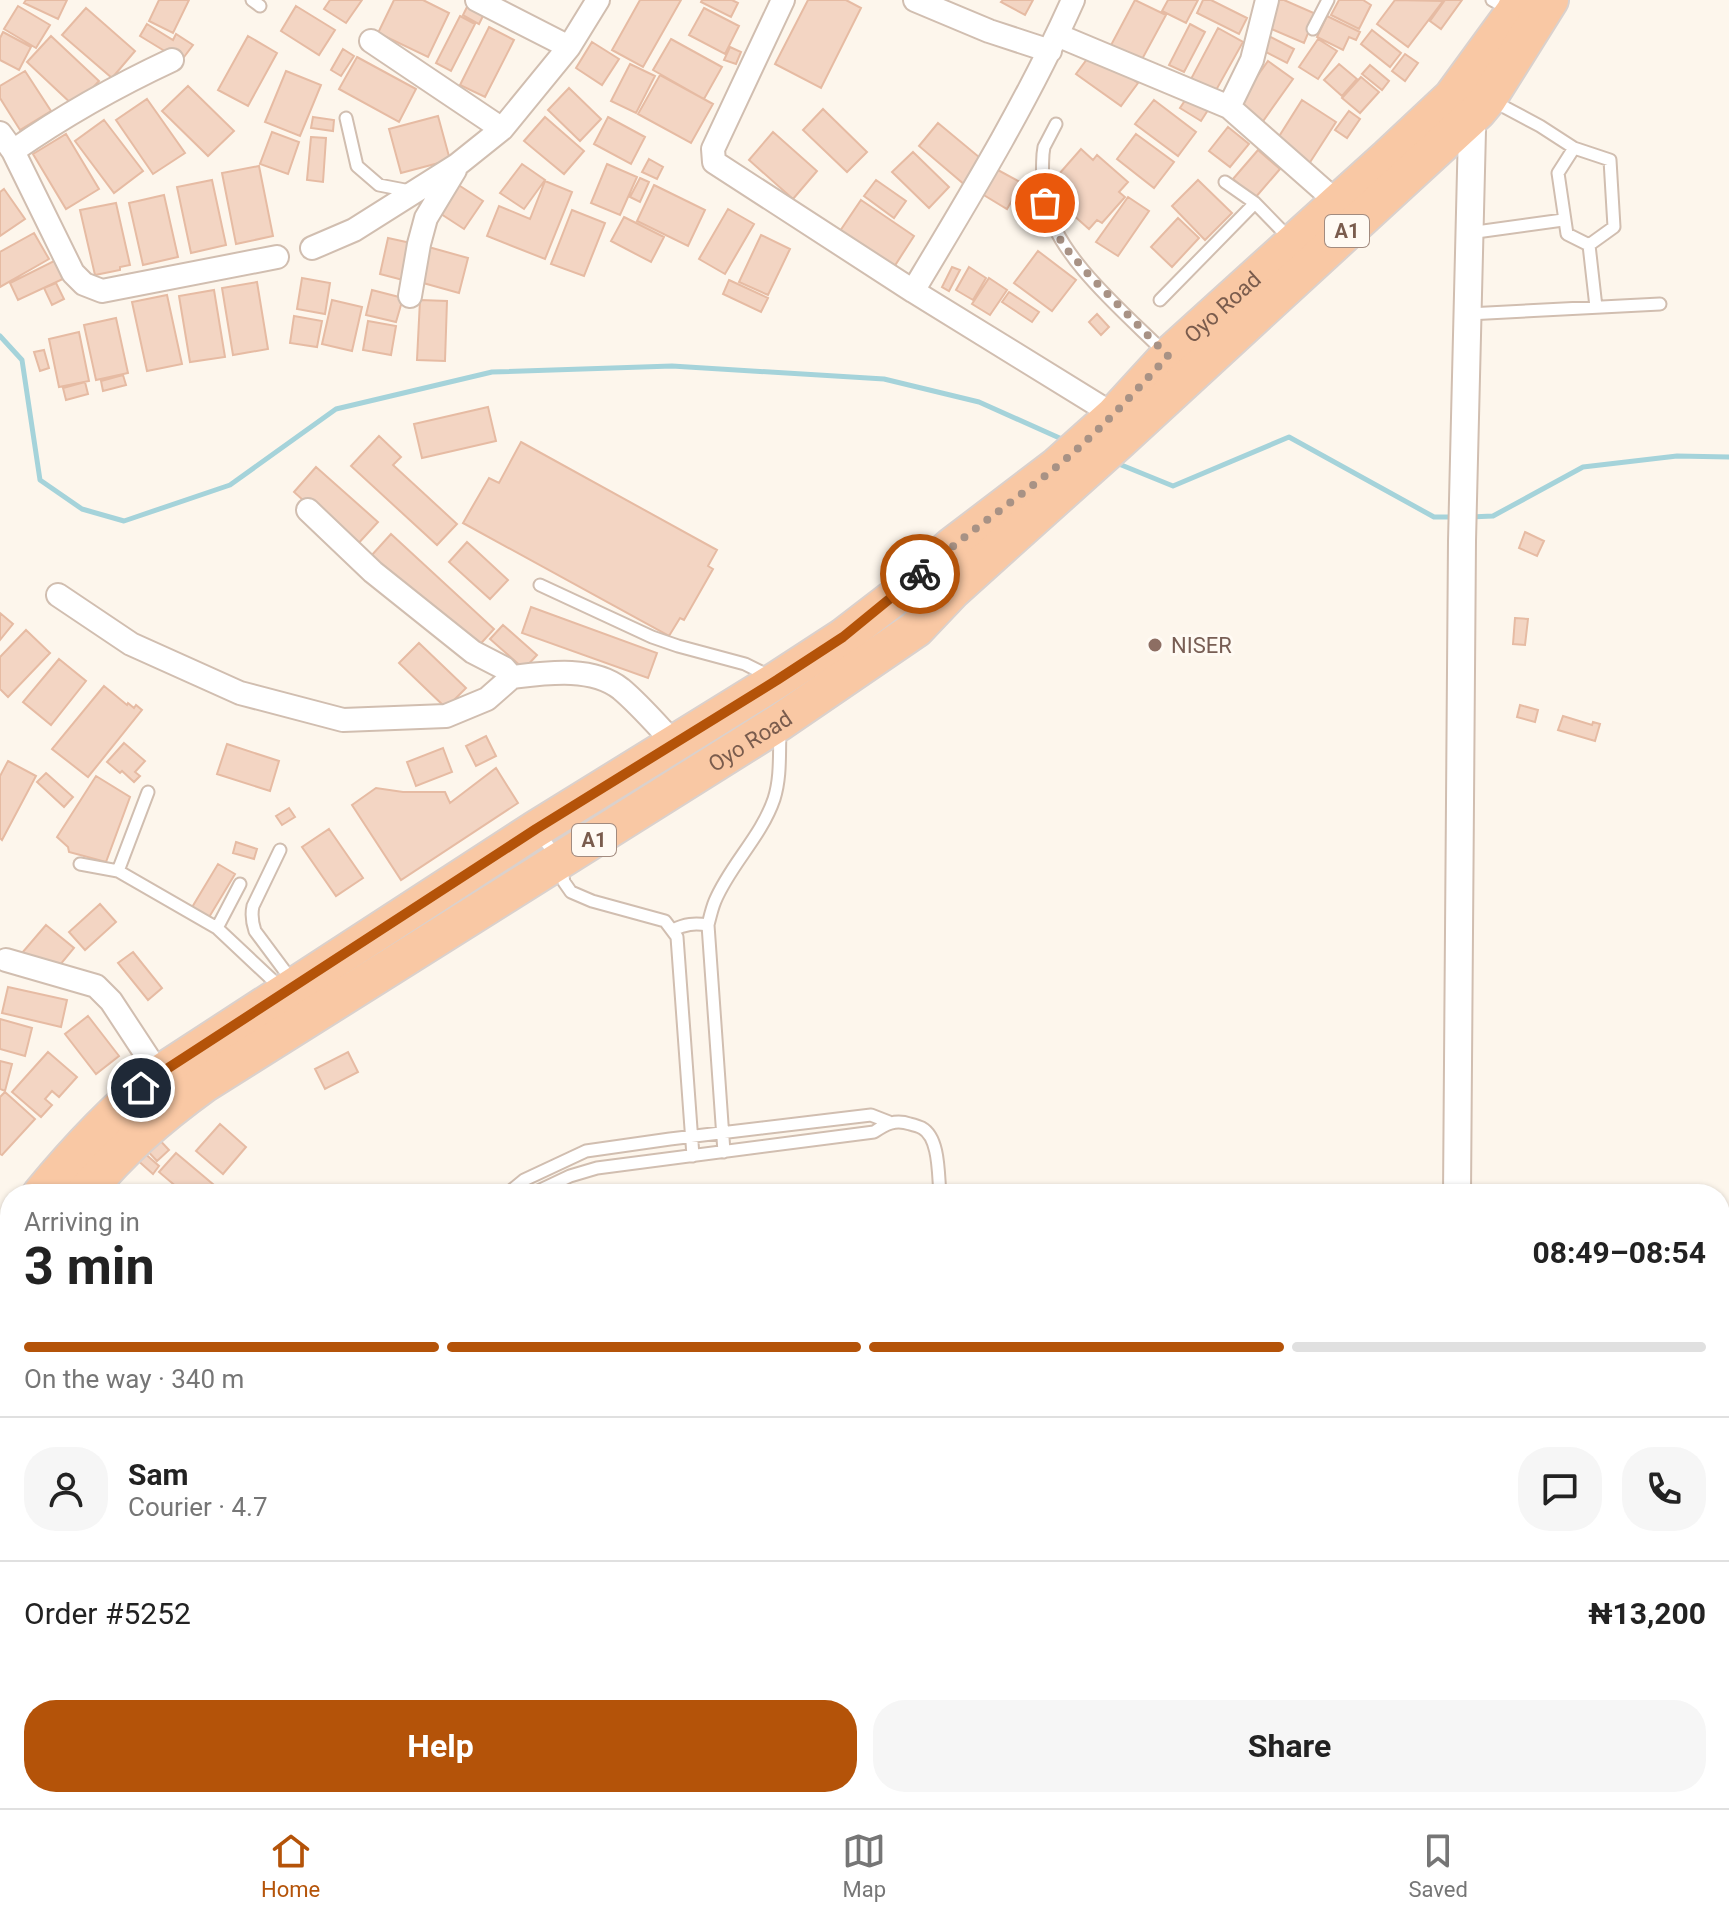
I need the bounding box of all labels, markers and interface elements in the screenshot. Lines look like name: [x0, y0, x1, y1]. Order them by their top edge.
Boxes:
pin: [1011, 169, 1079, 237]
icon: bag: [1023, 181, 1067, 225]
road number: A1: [1325, 215, 1369, 247]
street label: Oyo Road: [1179, 267, 1266, 348]
courier: [880, 534, 960, 614]
icon: bike: [898, 552, 942, 596]
place label: NISER: [1171, 633, 1232, 658]
marker: NISER: [1146, 636, 1164, 654]
street label: Oyo Road: [704, 706, 797, 777]
road number: A1: [572, 824, 616, 856]
pin: [107, 1054, 175, 1122]
icon: home: [119, 1066, 163, 1110]
text: Arriving in: [24, 1207, 140, 1237]
text: 08:49–08:54: [1532, 1235, 1706, 1270]
text: 3 min: [24, 1236, 155, 1297]
text: On the way · 340 m: [24, 1364, 244, 1394]
button: person: [24, 1447, 108, 1531]
button: chat: [1518, 1447, 1602, 1531]
button: phone: [1622, 1447, 1706, 1531]
text: Sam: [128, 1457, 189, 1492]
text: Courier · 4.7: [128, 1492, 268, 1522]
text: Order #5252: [24, 1596, 191, 1631]
text: ₦13,200: [1588, 1596, 1706, 1631]
button: Help: [24, 1700, 857, 1792]
button: Share: [873, 1700, 1706, 1792]
tab: Home: [261, 1829, 320, 1902]
tab: Map: [842, 1829, 886, 1902]
tab: Saved: [1408, 1829, 1468, 1902]

